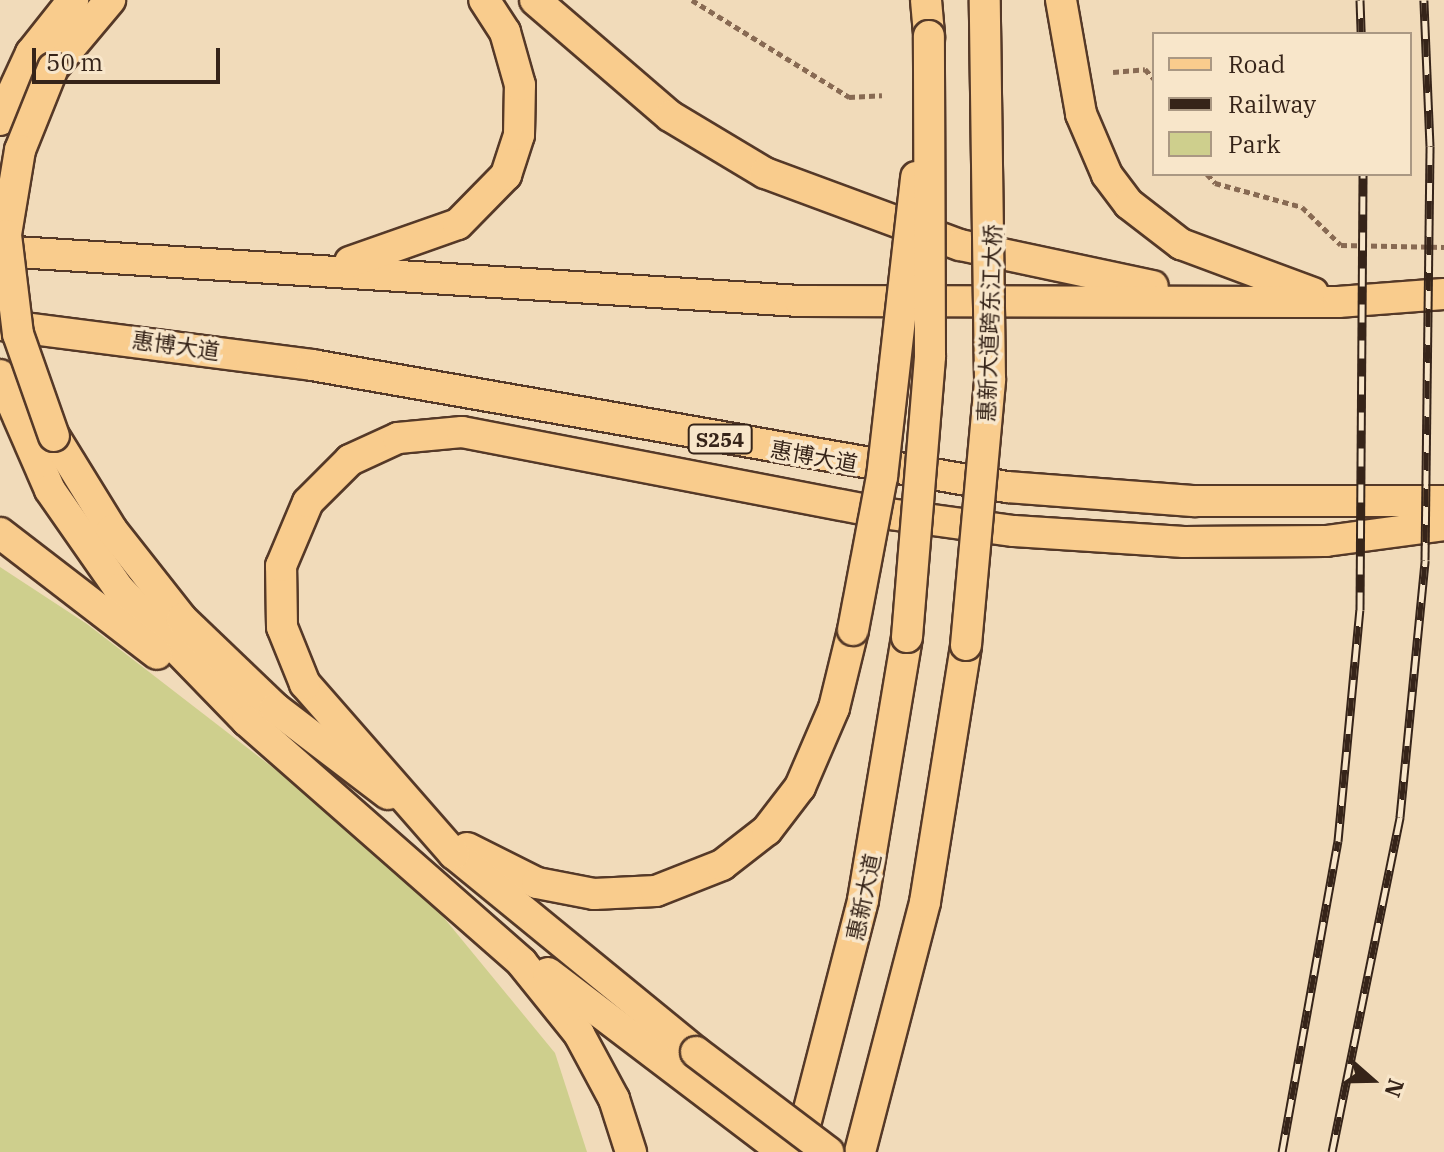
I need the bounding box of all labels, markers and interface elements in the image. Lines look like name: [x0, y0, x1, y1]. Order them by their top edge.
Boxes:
scale bar: [36, 32, 224, 82]
legend: [1152, 32, 1412, 176]
text: 50 m: [46, 46, 103, 78]
text: Road: [1228, 48, 1285, 80]
text: Railway: [1228, 88, 1316, 120]
text: Park: [1228, 128, 1280, 160]
street label: 惠新大道跨东江大桥: [972, 224, 1006, 422]
street label: 惠博大道: [131, 326, 221, 364]
road number: S254: [686, 423, 754, 455]
street label: 惠博大道: [768, 435, 860, 477]
street label: 惠新大道: [841, 851, 885, 943]
north arrow: [1332, 1040, 1412, 1120]
text: N: [1378, 1075, 1412, 1102]

